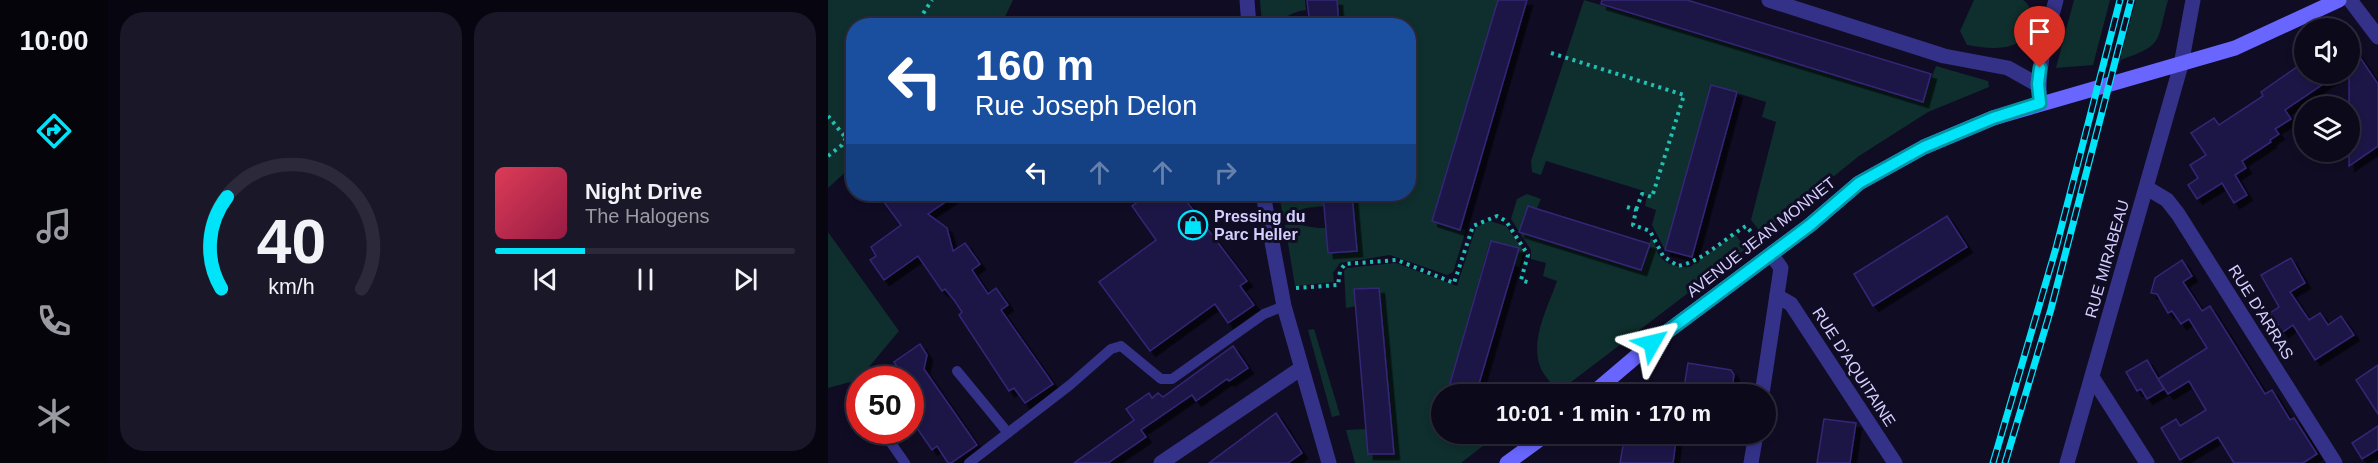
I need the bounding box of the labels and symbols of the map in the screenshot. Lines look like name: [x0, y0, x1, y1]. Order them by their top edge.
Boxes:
pin: [2014, 6, 2065, 68]
street label: AVENUE JEAN MONNET: [1683, 174, 1839, 300]
street label: RUE MIRABEAU: [2082, 198, 2132, 320]
place label: Pressing du Parc Heller: [1214, 208, 1306, 243]
shop icon: Pressing du Parc Heller: [1177, 209, 1209, 241]
street label: RUE D'ARRAS: [2225, 262, 2297, 362]
street label: RUE D'AQUITAINE: [1809, 305, 1899, 429]
position arrow: [1620, 311, 1684, 375]
speed limit sign: 50: [846, 366, 924, 444]

